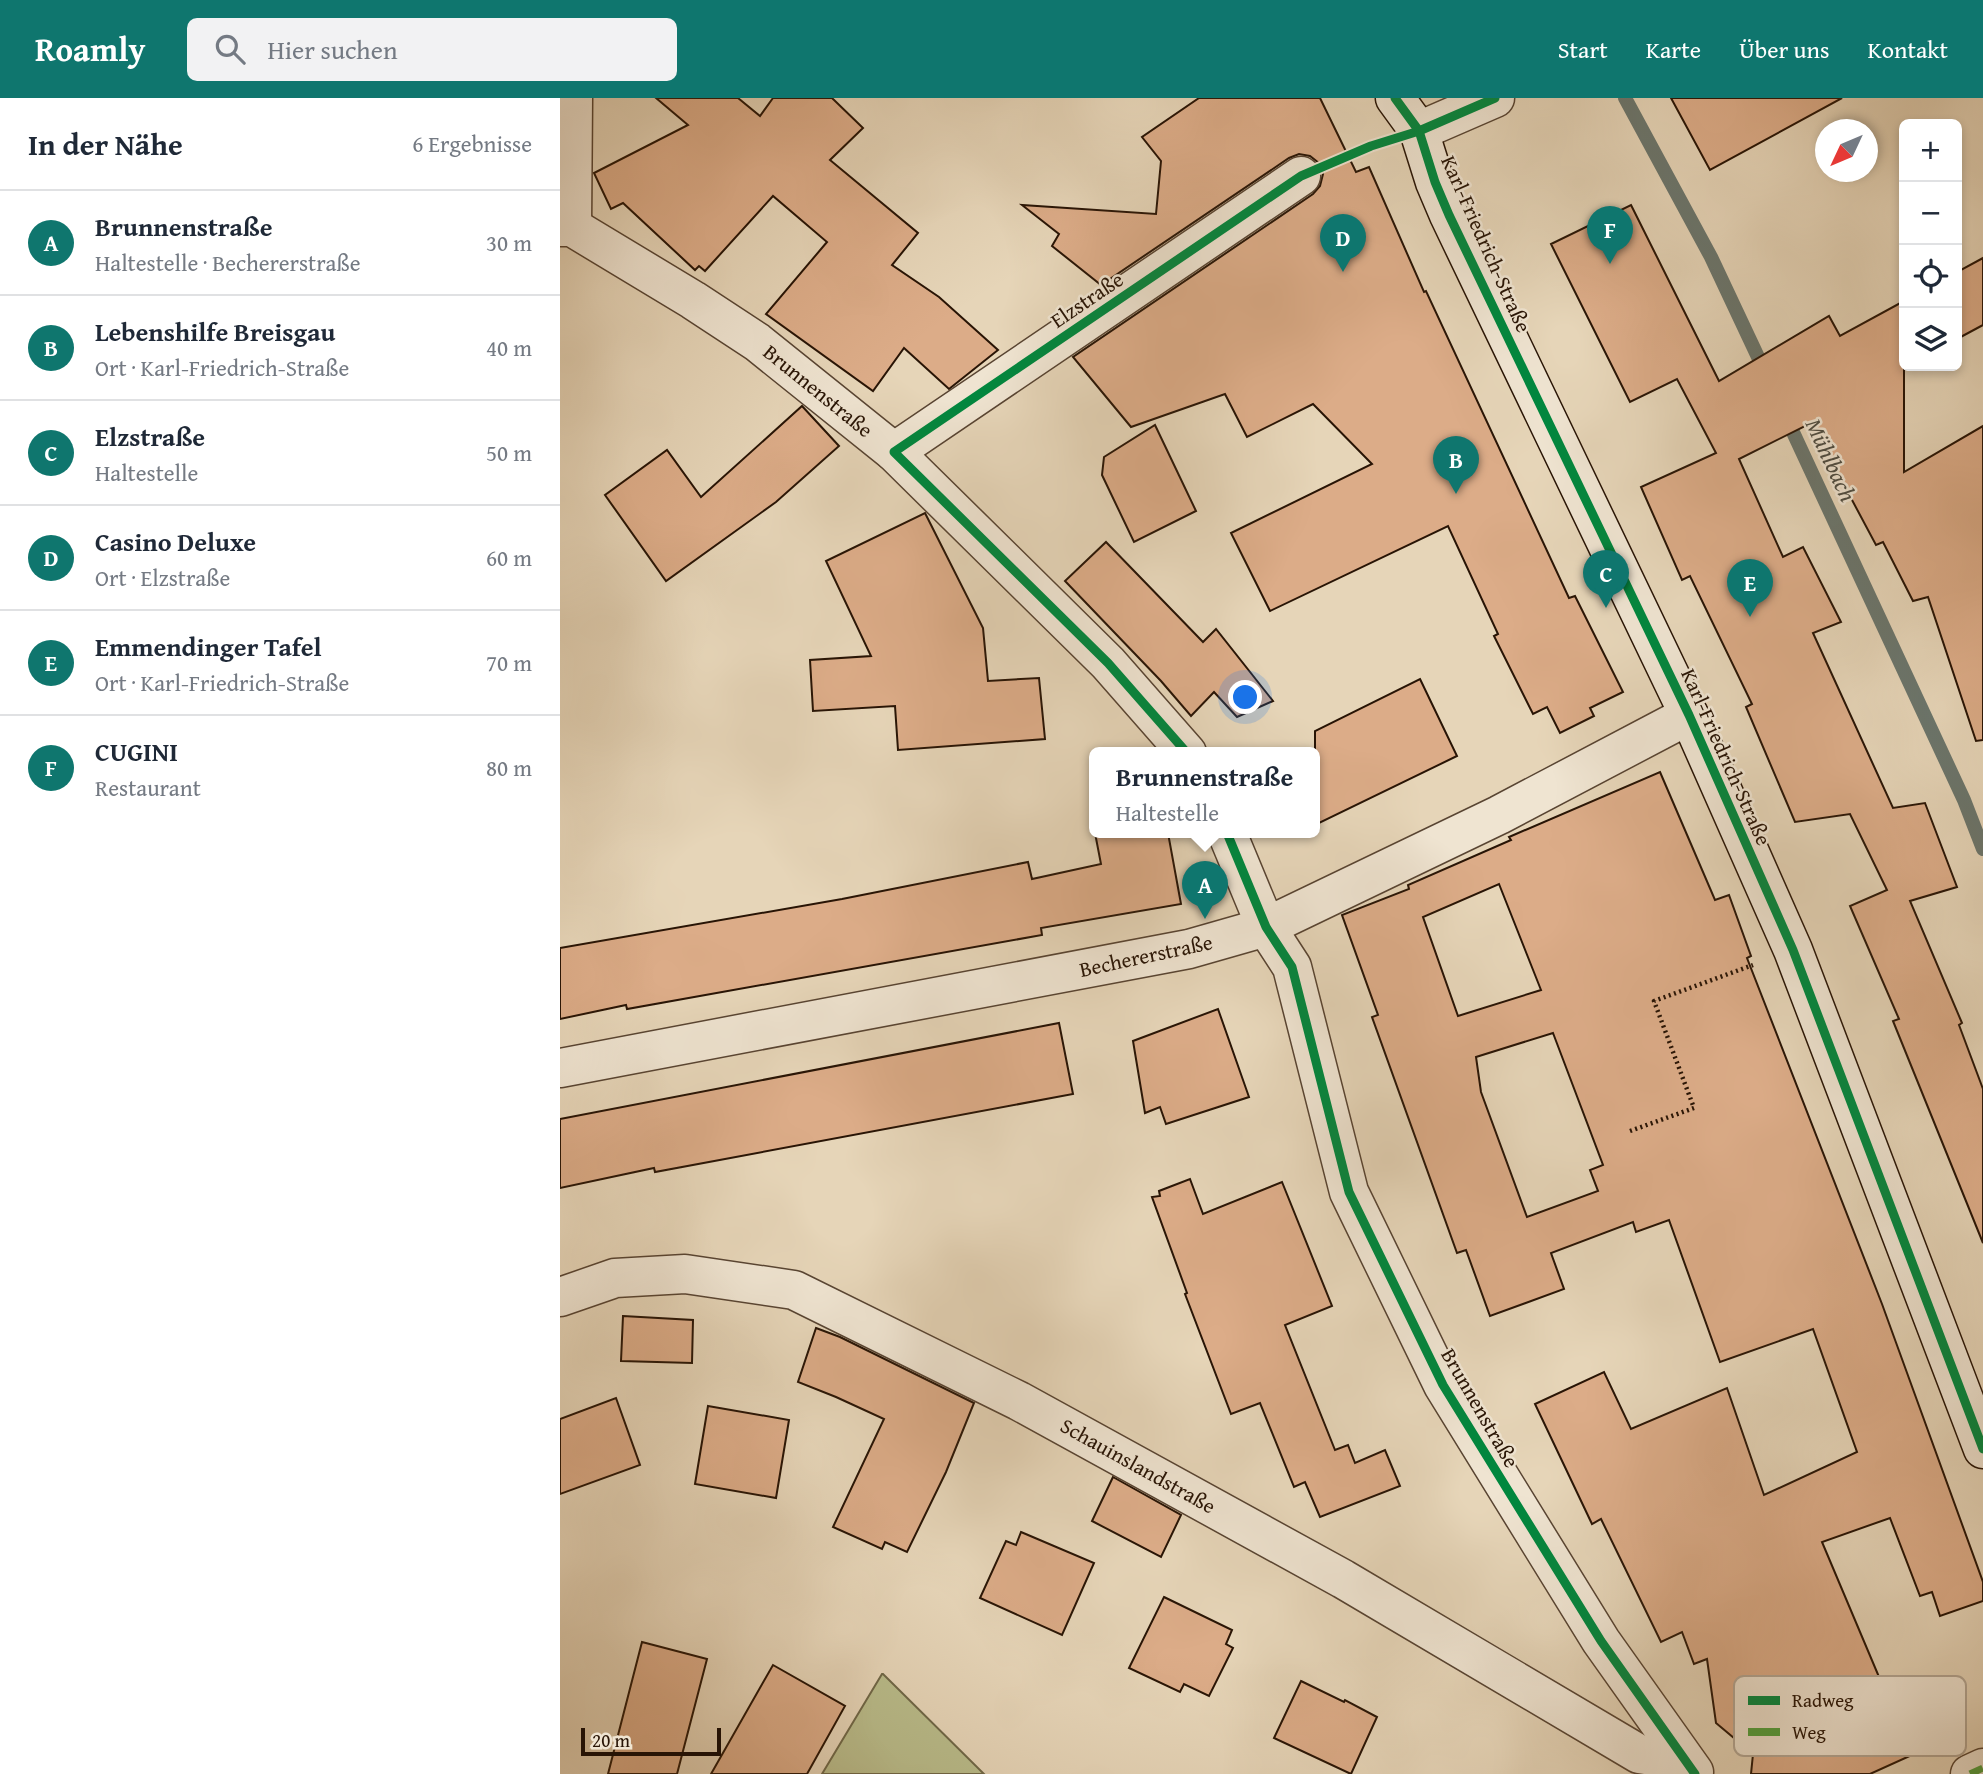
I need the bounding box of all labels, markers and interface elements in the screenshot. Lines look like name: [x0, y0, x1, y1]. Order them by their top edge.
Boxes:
search box: [187, 18, 677, 81]
text: Roamly: [35, 25, 145, 73]
icon: search: [211, 30, 249, 68]
text: Hier suchen: [267, 30, 398, 69]
text: Start: [1558, 32, 1608, 67]
text: Karte: [1646, 32, 1701, 67]
text: Über uns: [1739, 32, 1830, 67]
text: Kontakt: [1868, 32, 1948, 67]
north arrow: [1815, 119, 1878, 182]
map controls: [1899, 119, 1962, 371]
button: +: [1899, 119, 1962, 182]
text: In der Nähe: [28, 122, 183, 166]
text: 6 Ergebnisse: [412, 127, 532, 160]
street label: Karl-Friedrich-Straße: [1434, 150, 1539, 337]
button: −: [1899, 182, 1962, 245]
pin: F: [1587, 206, 1633, 264]
text: Brunnenstraße: [95, 207, 273, 246]
pin: D: [1320, 214, 1366, 272]
text: A: [44, 226, 58, 259]
text: 30 m: [486, 226, 532, 259]
button: locate: [1899, 245, 1962, 308]
text: Haltestelle · Bechererstraße: [95, 246, 361, 279]
street label: Elzstraße: [1044, 264, 1129, 335]
button: layers: [1899, 308, 1962, 371]
text: Lebenshilfe Breisgau: [95, 312, 335, 351]
text: B: [44, 331, 58, 364]
text: 40 m: [486, 331, 532, 364]
street label: Brunnenstraße: [757, 337, 880, 445]
text: Ort · Karl-Friedrich-Straße: [95, 351, 349, 384]
water label: Mühlbach: [1798, 413, 1865, 507]
text: Elzstraße: [95, 417, 205, 456]
text: C: [44, 436, 58, 469]
text: 50 m: [486, 436, 532, 469]
pin: B: [1433, 436, 1479, 494]
text: Haltestelle: [95, 456, 198, 489]
text: Casino Deluxe: [95, 522, 256, 561]
text: D: [44, 541, 58, 574]
text: 60 m: [486, 541, 532, 574]
pin: C: [1583, 550, 1629, 608]
pin: E: [1727, 559, 1773, 617]
text: Ort · Elzstraße: [95, 561, 230, 594]
text: Emmendinger Tafel: [95, 627, 322, 666]
text: E: [45, 646, 57, 679]
text: 70 m: [486, 646, 532, 679]
street label: Karl-Friedrich-Straße: [1674, 663, 1779, 850]
text: Ort · Karl-Friedrich-Straße: [95, 666, 349, 699]
your location: [1228, 680, 1262, 714]
text: CUGINI: [95, 732, 178, 771]
popup: [1089, 747, 1320, 838]
text: F: [45, 751, 57, 784]
text: 80 m: [486, 751, 532, 784]
text: Brunnenstraße: [1116, 757, 1293, 796]
text: Restaurant: [95, 771, 201, 804]
text: Haltestelle: [1116, 796, 1219, 829]
pin: A: [1182, 861, 1228, 919]
street label: Bechererstraße: [1076, 926, 1216, 985]
street label: Brunnenstraße: [1434, 1342, 1527, 1473]
street label: Schauinslandstraße: [1055, 1410, 1222, 1521]
legend: [1734, 1676, 1966, 1756]
text: Radweg: [1792, 1686, 1854, 1714]
text: Weg: [1792, 1718, 1826, 1746]
scale bar: [581, 1725, 721, 1757]
text: 20 m: [592, 1726, 630, 1754]

